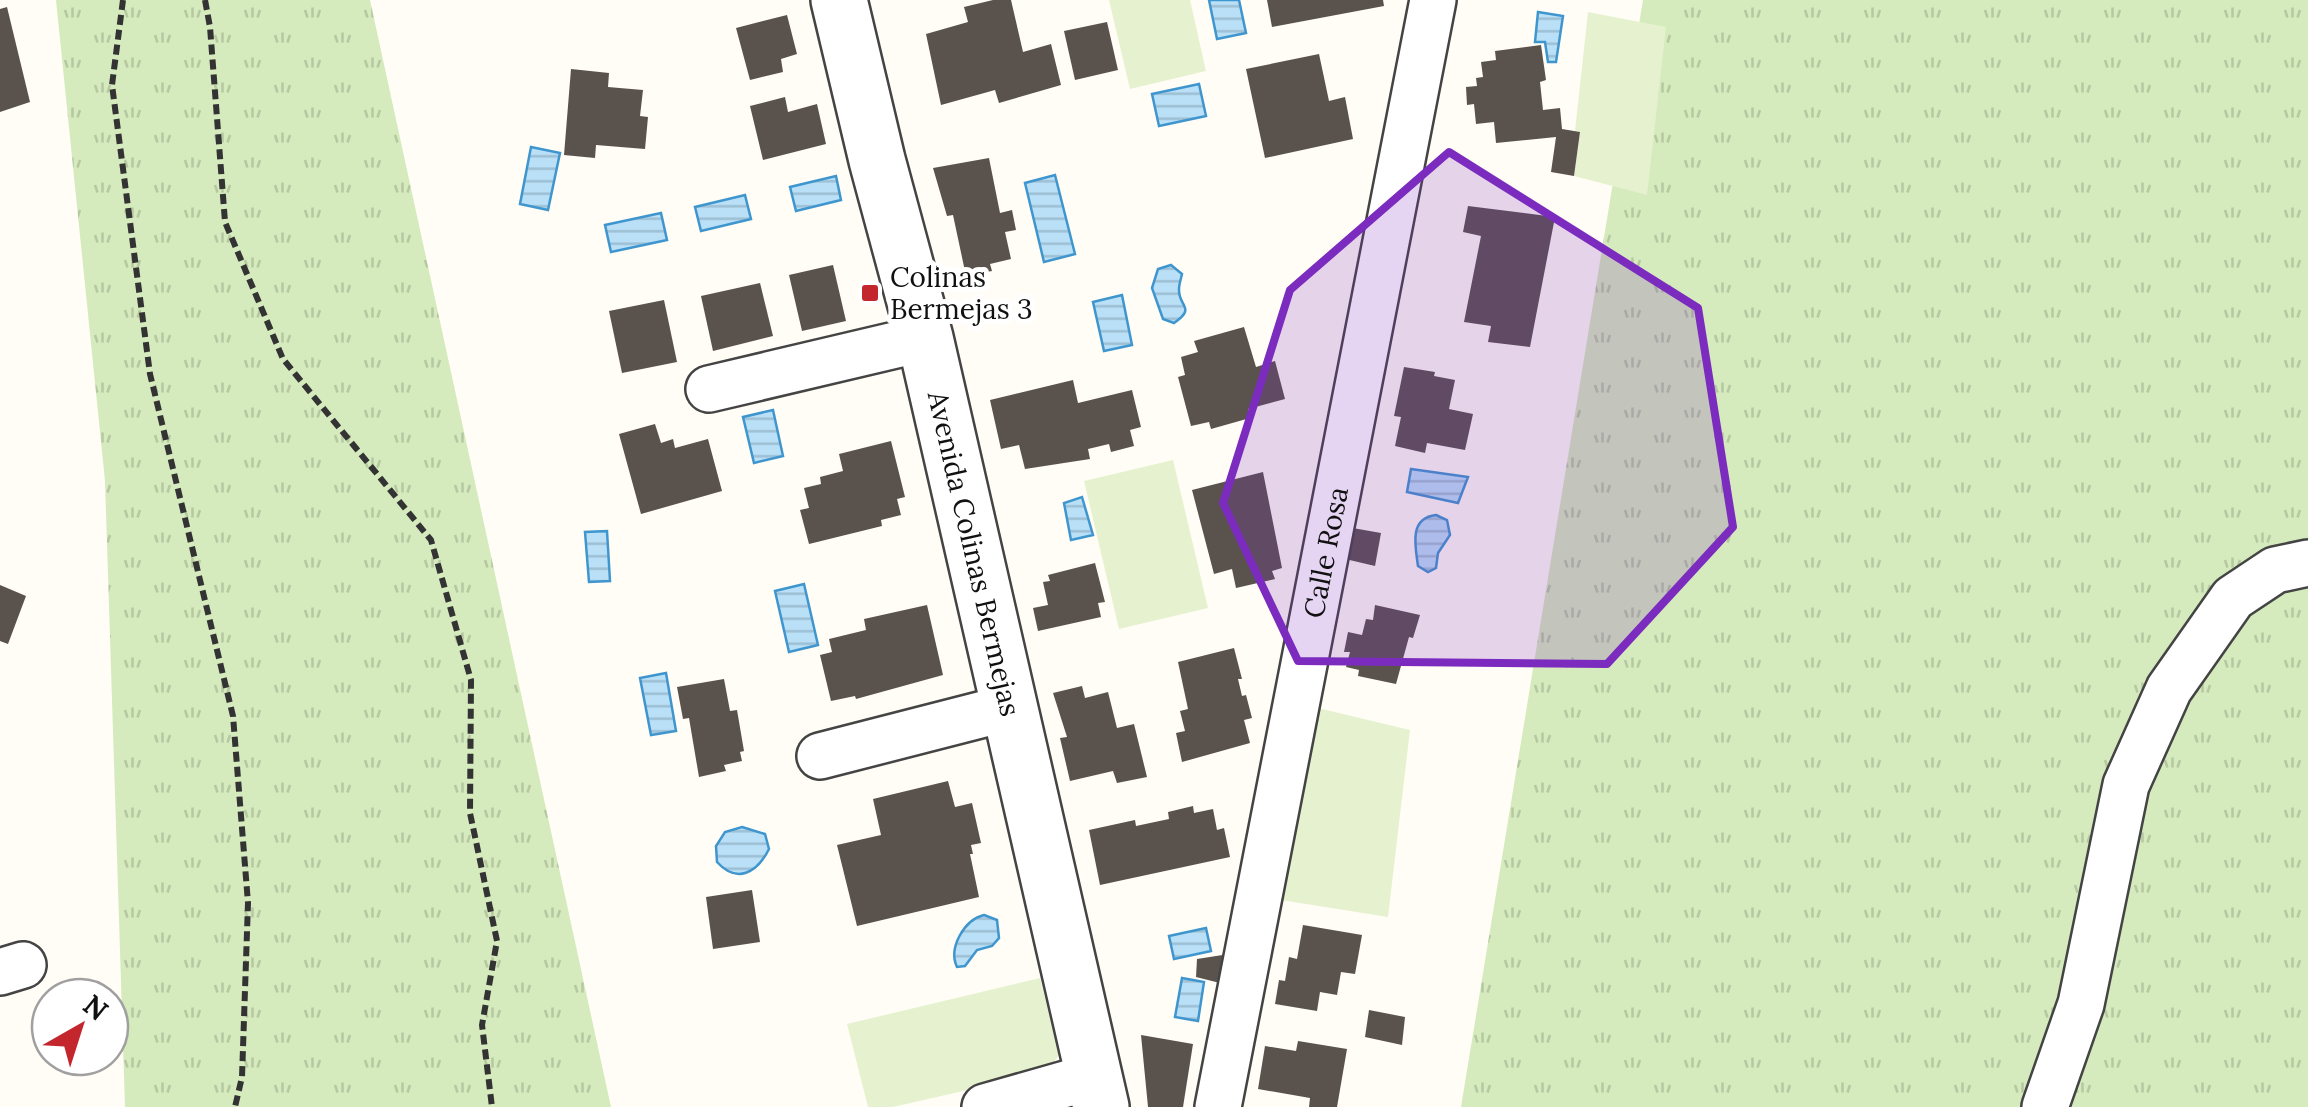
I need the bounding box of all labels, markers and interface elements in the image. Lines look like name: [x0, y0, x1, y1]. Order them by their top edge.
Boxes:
place label: Colinas Bermejas 3: [890, 259, 1033, 327]
marker: Colinas Bermejas 3: [859, 282, 881, 304]
street label: Avenida Colinas Bermejas: [919, 387, 1029, 720]
street label: Calle Rosa: [1295, 484, 1356, 621]
north arrow: [30, 977, 130, 1077]
text: N: [76, 987, 115, 1028]

